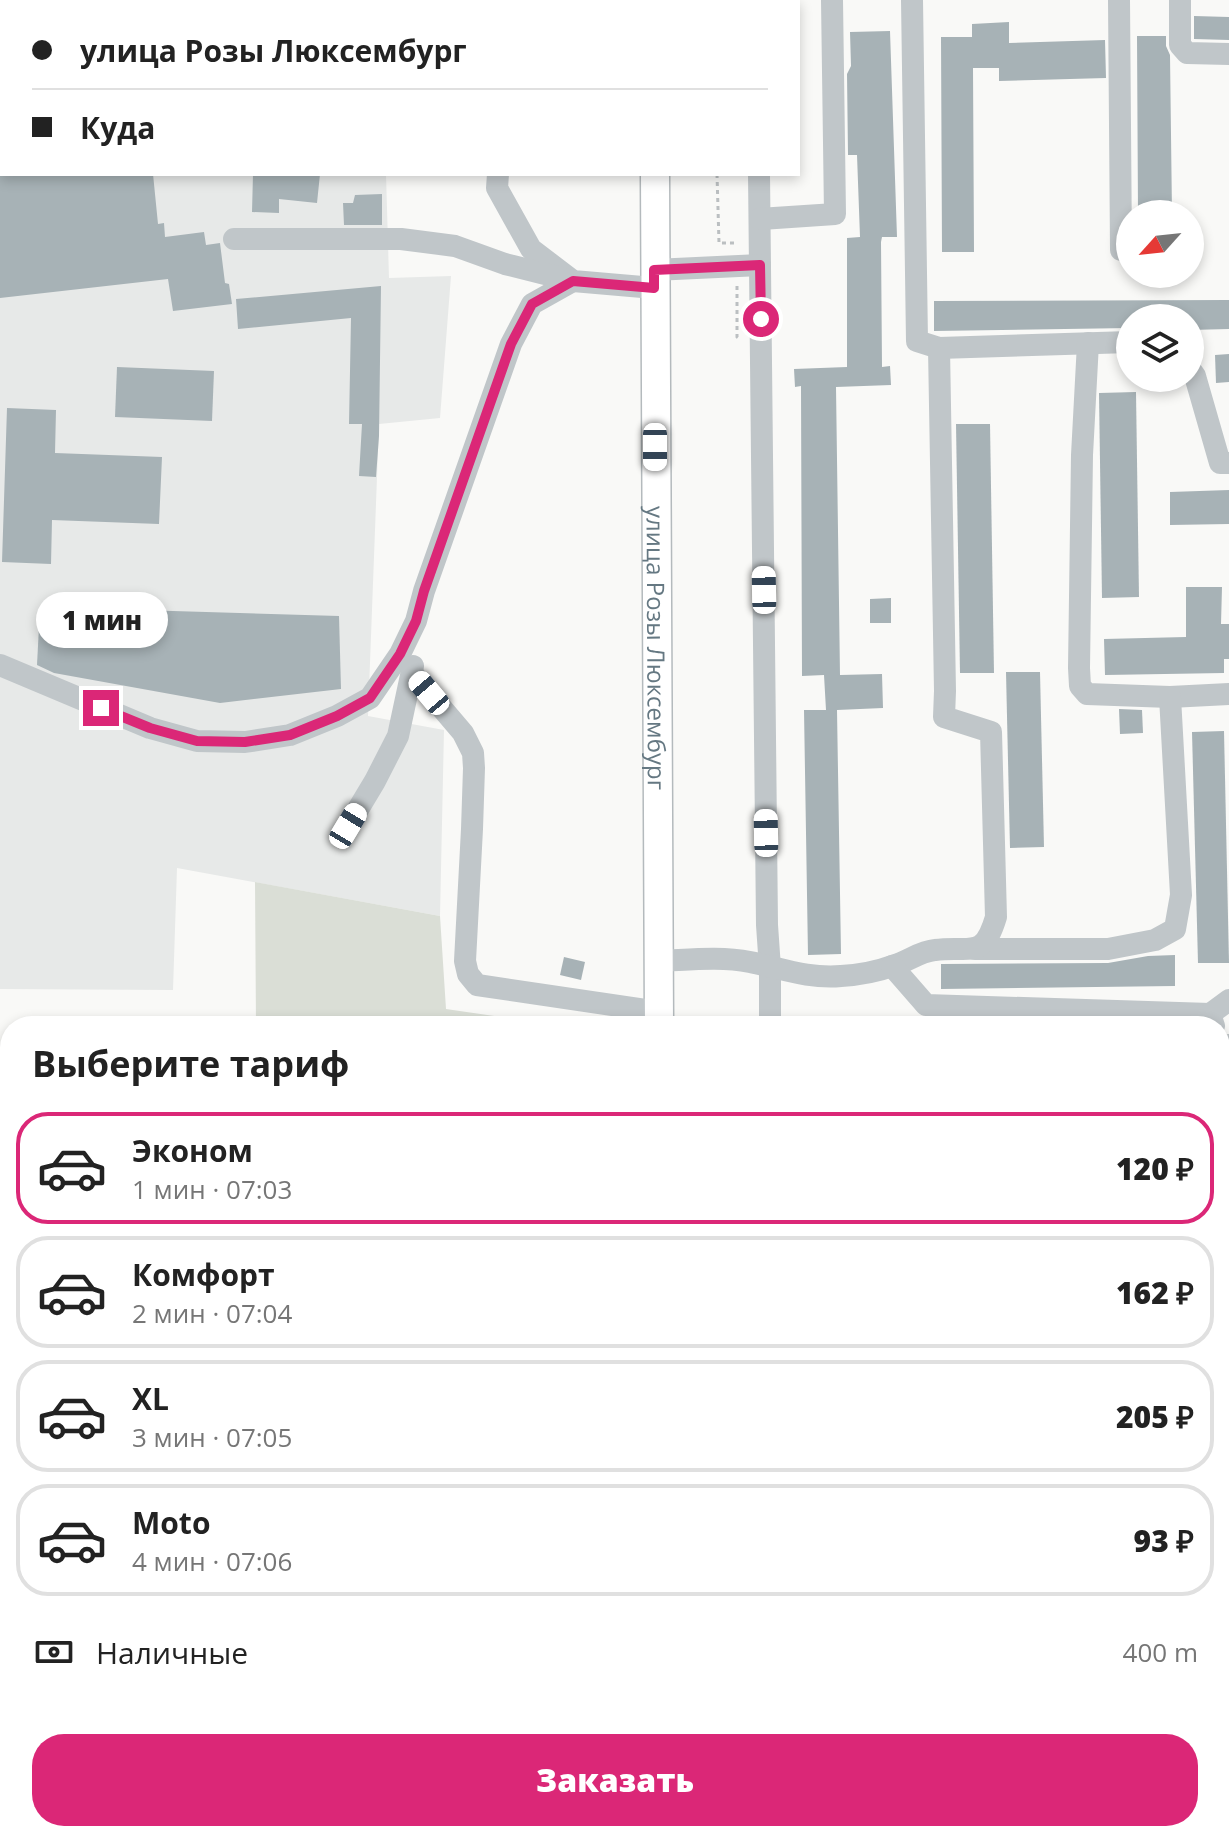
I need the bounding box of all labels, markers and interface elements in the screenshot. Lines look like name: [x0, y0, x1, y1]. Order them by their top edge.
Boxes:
text: улица Розы Люксембург: [80, 30, 467, 71]
text: Куда: [80, 107, 155, 148]
north arrow: [1116, 200, 1204, 288]
map controls: [1116, 200, 1204, 392]
route start: [743, 301, 779, 337]
button: layers: [1116, 304, 1204, 392]
car: [643, 423, 667, 471]
street label: улица Розы Люксембург: [640, 506, 674, 790]
car: [752, 566, 776, 614]
callout: 1 мин: [35, 592, 167, 648]
text: 1 мин: [62, 602, 142, 638]
car: [404, 667, 454, 719]
route end: [83, 690, 119, 726]
car: [325, 799, 371, 853]
car: [754, 809, 778, 857]
text: Выберите тариф: [32, 1039, 349, 1088]
text: Эконом: [132, 1130, 253, 1171]
icon: car: [36, 1132, 108, 1204]
text: 120 ₽: [1116, 1148, 1194, 1189]
text: 1 мин · 07:03: [132, 1171, 292, 1207]
text: Комфорт: [132, 1254, 275, 1295]
icon: car: [36, 1256, 108, 1328]
text: 162 ₽: [1116, 1272, 1194, 1313]
text: 2 мин · 07:04: [132, 1295, 292, 1331]
text: XL: [132, 1378, 169, 1419]
icon: car: [36, 1380, 108, 1452]
text: 205 ₽: [1116, 1396, 1194, 1437]
text: 3 мин · 07:05: [132, 1419, 292, 1455]
text: Moto: [132, 1502, 210, 1543]
icon: car: [36, 1504, 108, 1576]
text: 93 ₽: [1134, 1520, 1194, 1561]
text: 4 мин · 07:06: [132, 1543, 292, 1579]
icon: cash: [32, 1630, 76, 1674]
text: Наличные: [96, 1632, 248, 1673]
text: 400 m: [1123, 1634, 1198, 1670]
button: Заказать: [32, 1734, 1198, 1826]

